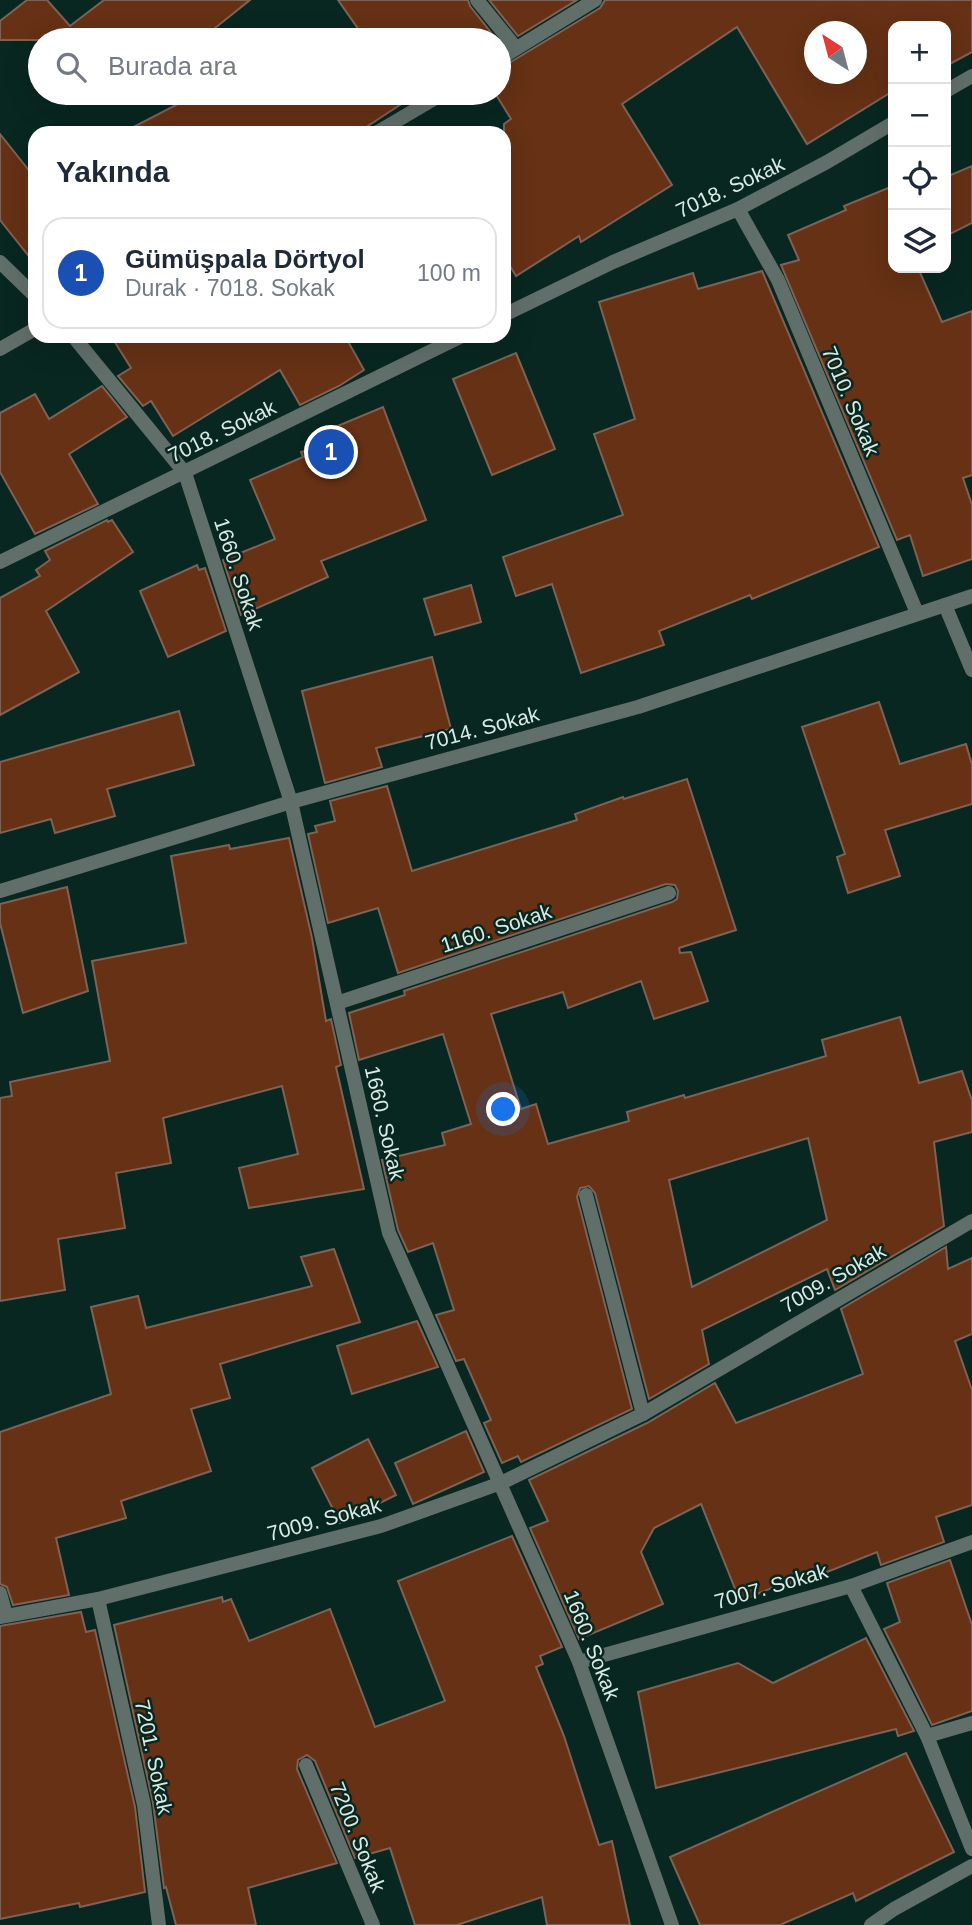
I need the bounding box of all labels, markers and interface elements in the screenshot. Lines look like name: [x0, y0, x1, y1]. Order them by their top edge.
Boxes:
north arrow: [804, 21, 867, 84]
map controls: [888, 21, 951, 273]
button: +: [888, 21, 951, 84]
search box: [28, 28, 511, 105]
icon: search: [52, 48, 90, 86]
text: Burada ara: [108, 51, 237, 81]
button: −: [888, 84, 951, 147]
button: locate: [888, 147, 951, 210]
street label: 7018. Sokak: [672, 152, 788, 222]
text: Yakında: [56, 155, 169, 188]
button: layers: [888, 210, 951, 273]
text: Gümüşpala Dörtyol: [125, 244, 365, 274]
text: 1: [75, 260, 87, 286]
text: 100 m: [417, 260, 481, 286]
text: Durak · 7018. Sokak: [125, 275, 335, 301]
street label: 7010. Sokak: [818, 343, 885, 460]
street label: 7018. Sokak: [164, 395, 280, 467]
pin: 1: [308, 426, 354, 478]
street label: 1660. Sokak: [210, 515, 268, 634]
street label: 7014. Sokak: [423, 702, 542, 754]
street label: 1160. Sokak: [438, 899, 555, 957]
street label: 1660. Sokak: [361, 1064, 409, 1183]
your location: [486, 1092, 520, 1126]
street label: 7009. Sokak: [777, 1239, 890, 1317]
street label: 7009. Sokak: [265, 1493, 384, 1545]
street label: 7007. Sokak: [712, 1559, 831, 1613]
street label: 1660. Sokak: [559, 1587, 625, 1704]
street label: 7201. Sokak: [131, 1698, 177, 1817]
street label: 7200. Sokak: [325, 1779, 391, 1896]

